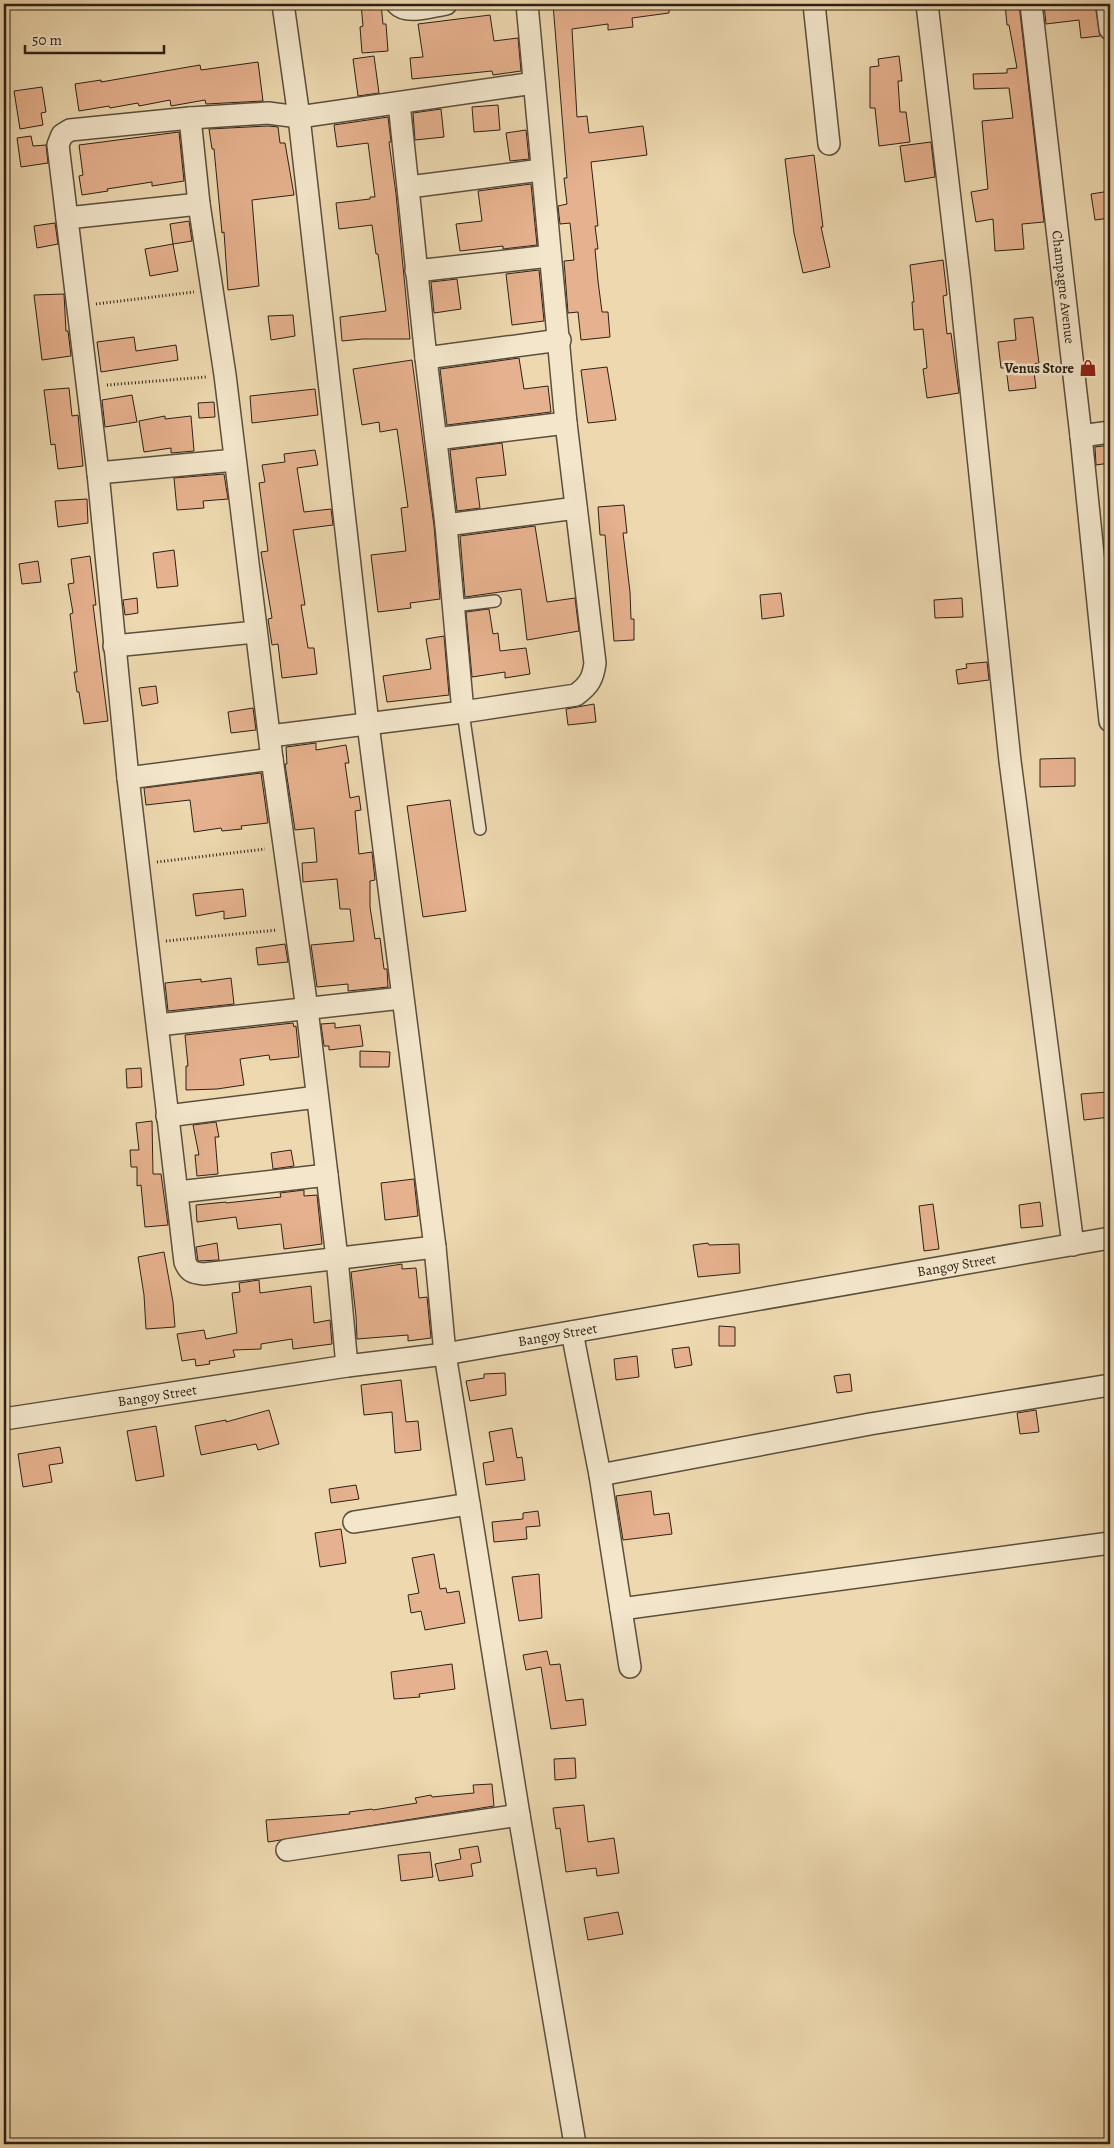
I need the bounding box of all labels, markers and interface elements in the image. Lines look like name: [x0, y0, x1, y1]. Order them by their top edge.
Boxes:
scale bar: [25, 22, 164, 54]
text: 50 m: [32, 30, 62, 50]
street label: Champagne Avenue: [1047, 230, 1079, 345]
shop icon: Venus Store: [1078, 358, 1098, 378]
place label: Venus Store: [1004, 359, 1075, 378]
street label: Bangoy Street: [916, 1249, 998, 1281]
street label: Bangoy Street: [517, 1319, 599, 1351]
street label: Bangoy Street: [116, 1380, 199, 1411]

